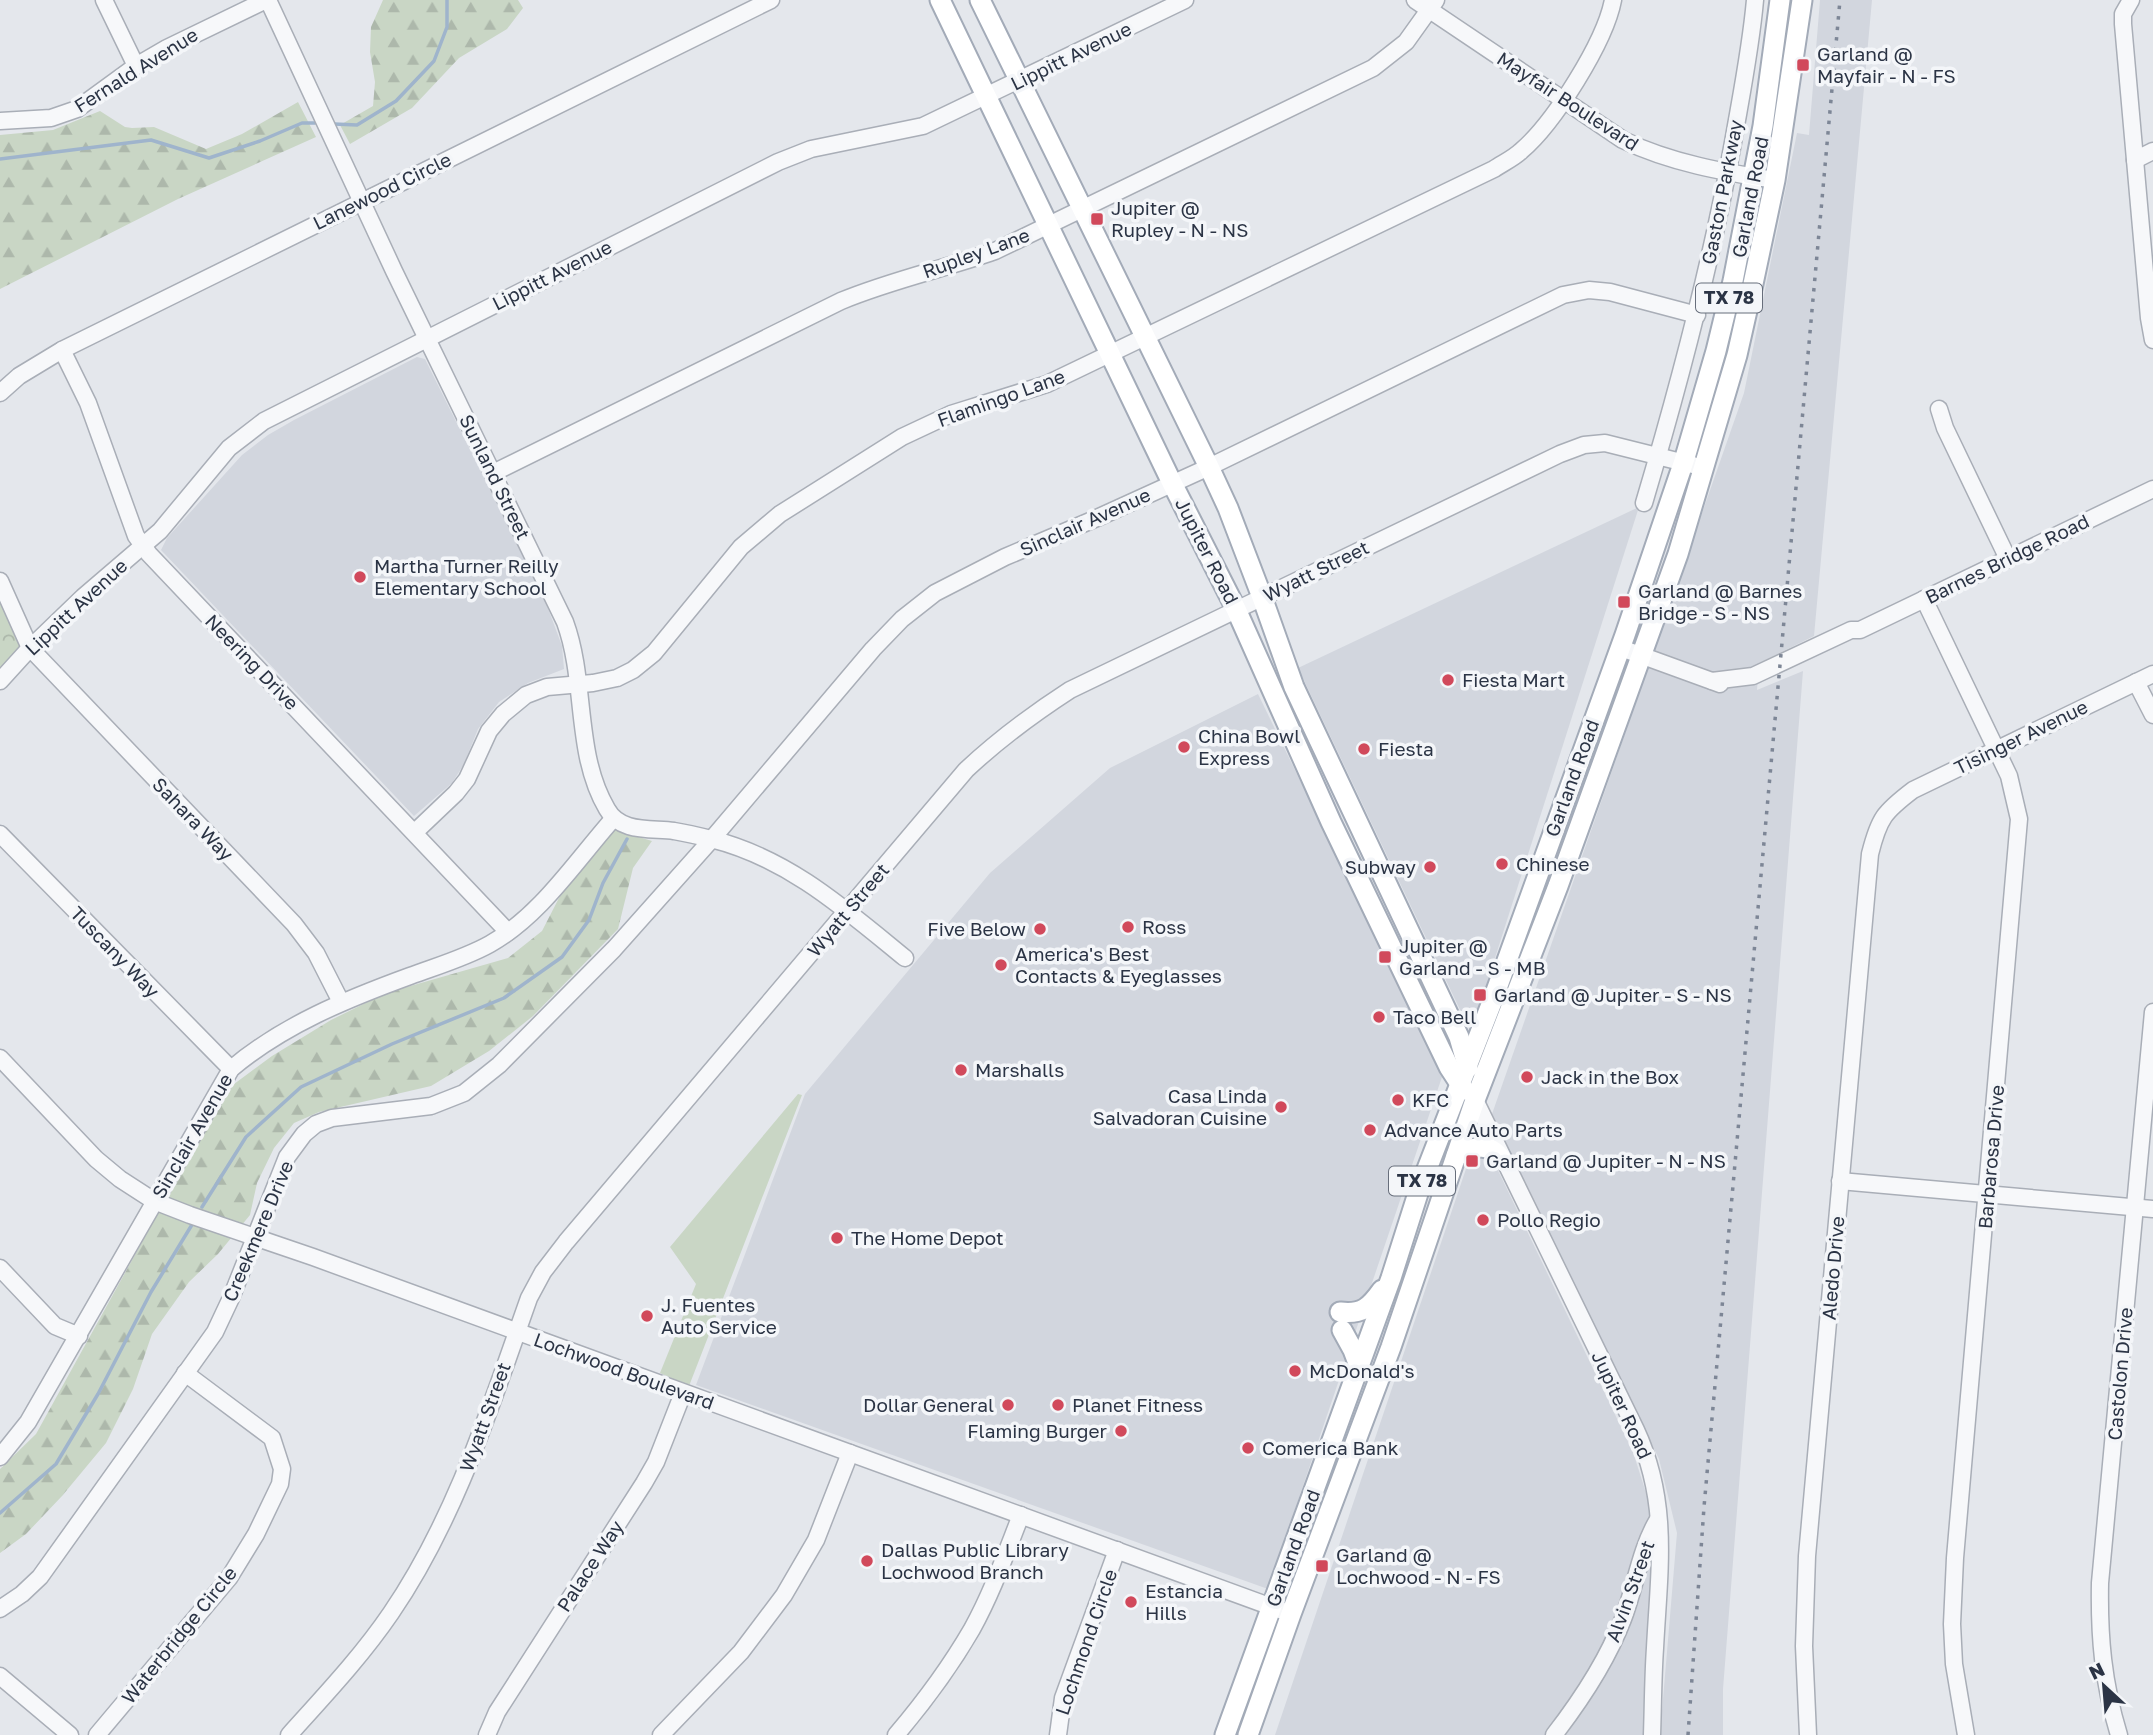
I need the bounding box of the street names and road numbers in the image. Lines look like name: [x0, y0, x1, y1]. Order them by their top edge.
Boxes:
street label: Lippitt Avenue: [1007, 16, 1135, 95]
street label: Fernald Avenue: [70, 22, 202, 117]
street label: Mayfair Boulevard: [1493, 46, 1643, 155]
street label: Gaston Parkway: [1696, 117, 1747, 266]
street label: Garland Road: [1726, 134, 1773, 259]
street label: Lanewood Circle: [309, 147, 455, 234]
street label: Rupley Lane: [919, 223, 1032, 283]
street label: Lippitt Avenue: [488, 235, 615, 315]
road number: TX 78: [1696, 284, 1762, 312]
street label: Flamingo Lane: [934, 364, 1068, 431]
street label: Sunland Street: [455, 410, 536, 543]
street label: Sinclair Avenue: [1016, 482, 1154, 561]
street label: Jupiter Road: [1171, 494, 1244, 608]
street label: Barnes Bridge Road: [1921, 509, 2092, 608]
street label: Wyatt Street: [1259, 535, 1372, 606]
street label: Lippitt Avenue: [20, 553, 131, 660]
street label: Neering Drive: [201, 609, 304, 714]
street label: Tisinger Avenue: [1950, 694, 2091, 779]
street label: Garland Road: [1540, 716, 1603, 840]
street label: Sahara Way: [148, 772, 239, 865]
street label: Wyatt Street: [802, 858, 893, 961]
street label: Tuscany Way: [66, 901, 165, 1002]
street label: Sinclair Avenue: [146, 1069, 237, 1202]
street label: Barbarosa Drive: [1973, 1084, 2008, 1230]
street label: Creekmere Drive: [217, 1157, 298, 1305]
road number: TX 78: [1389, 1166, 1455, 1196]
street label: Aledo Drive: [1817, 1215, 1848, 1321]
street label: Castolon Drive: [2102, 1306, 2137, 1441]
street label: Lochwood Boulevard: [531, 1327, 717, 1414]
street label: Jupiter Road: [1587, 1347, 1657, 1462]
street label: Wyatt Street: [454, 1359, 515, 1475]
street label: Garland Road: [1261, 1486, 1324, 1610]
street label: Palace Way: [552, 1515, 628, 1616]
street label: Alvin Street: [1601, 1537, 1659, 1645]
street label: Waterbridge Circle: [116, 1561, 241, 1708]
street label: Lochmond Circle: [1050, 1566, 1121, 1718]

